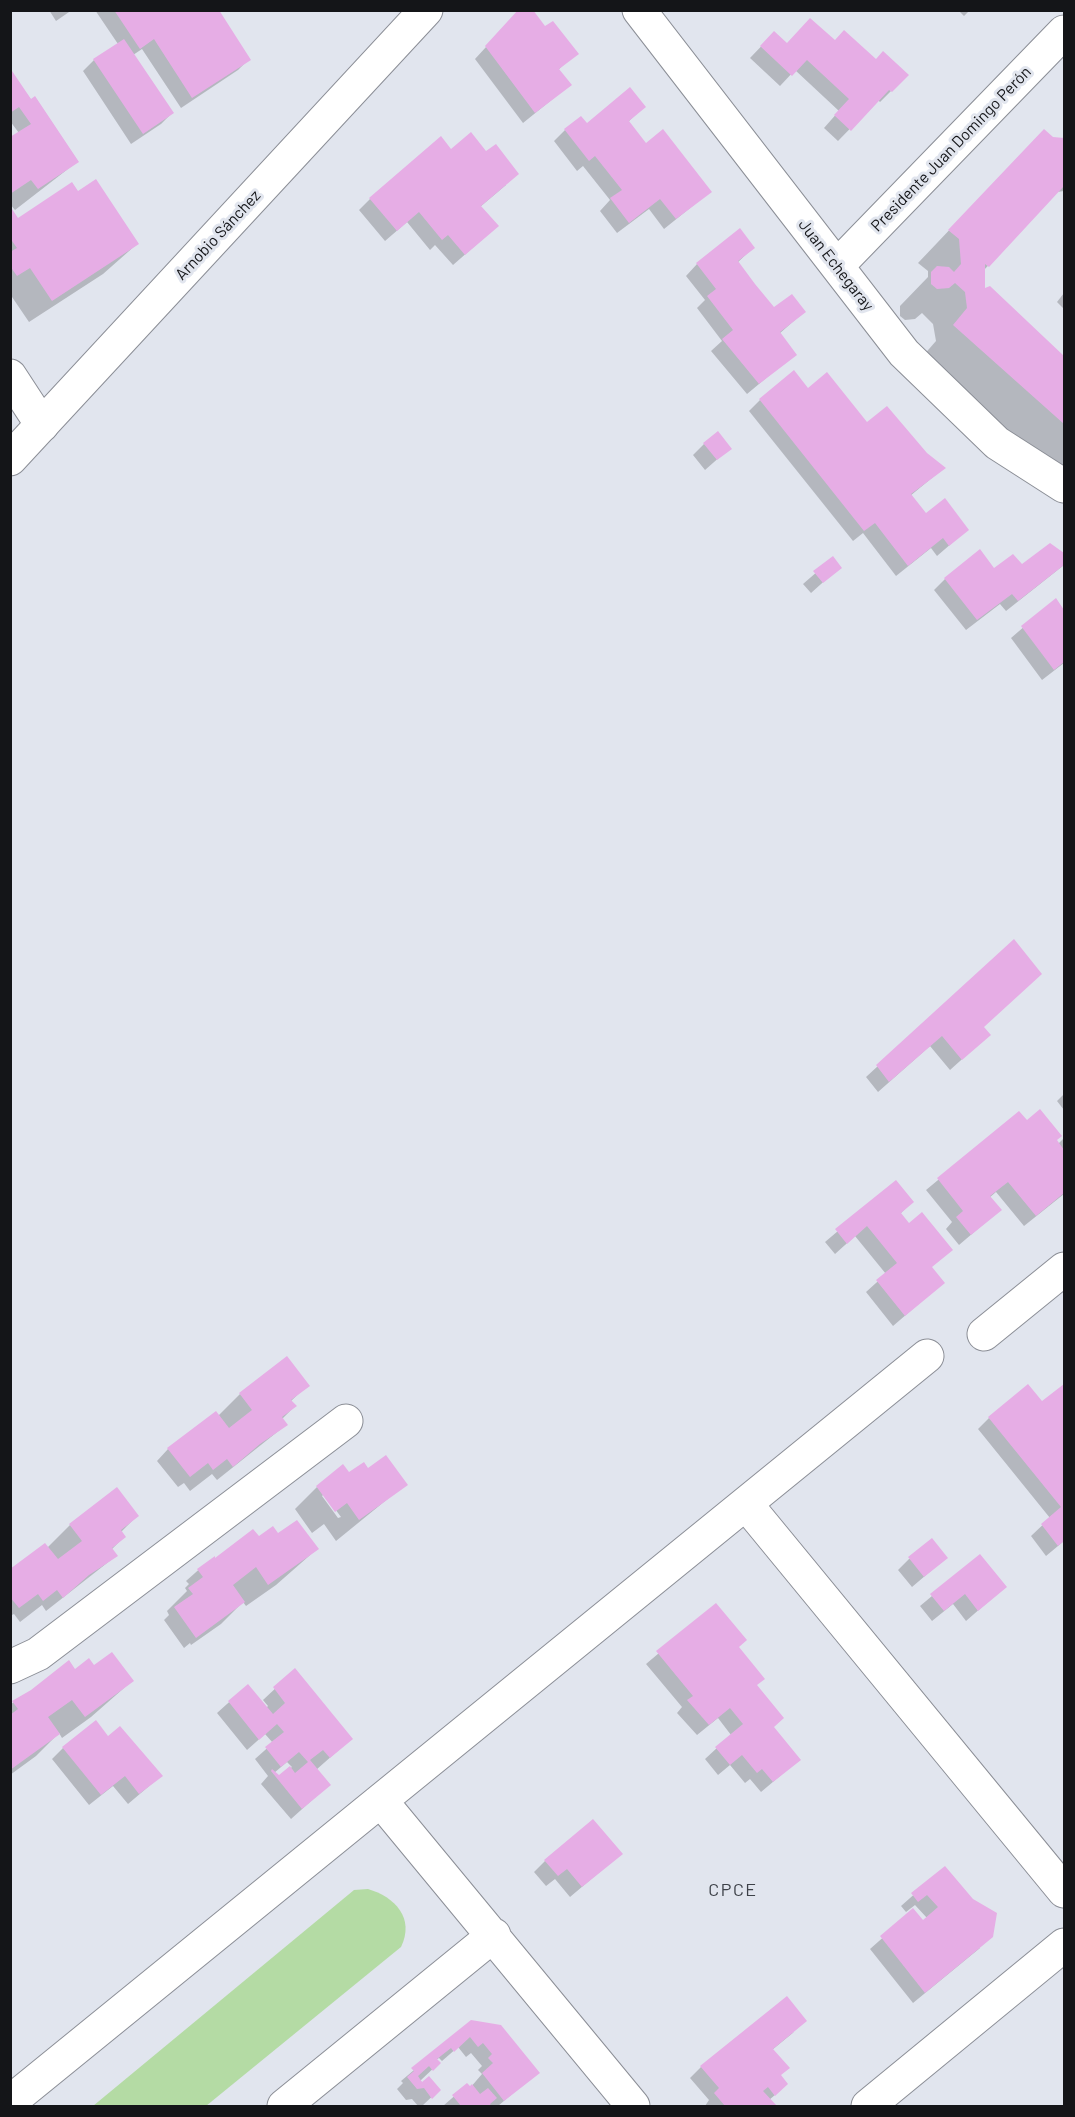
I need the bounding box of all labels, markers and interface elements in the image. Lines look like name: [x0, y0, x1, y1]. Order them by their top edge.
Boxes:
street label: Presidente Juan Domingo Perón: [867, 62, 1035, 236]
street label: Arnobio Sánchez: [171, 186, 265, 284]
street label: Juan Echegaray: [794, 215, 878, 315]
district label: CPCE: [708, 1879, 758, 1901]

